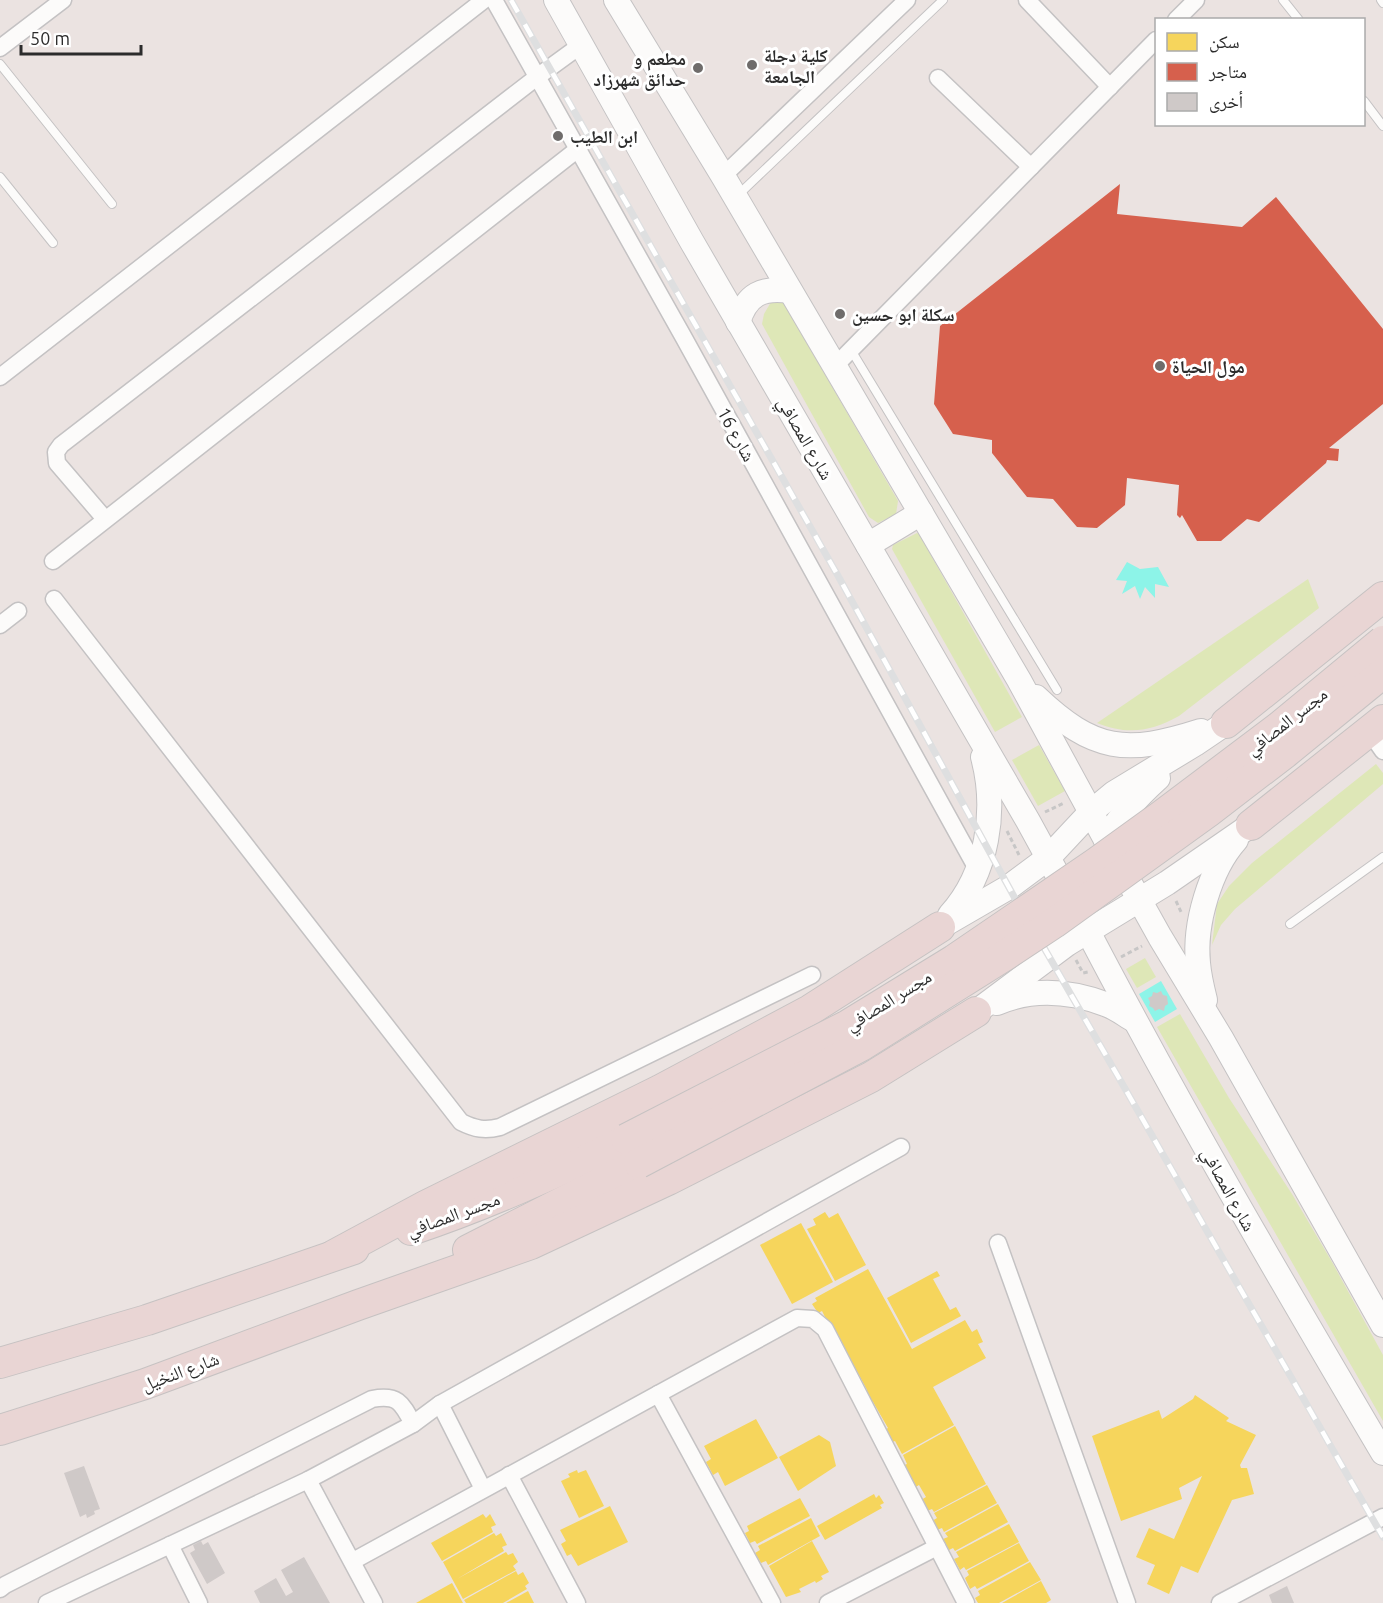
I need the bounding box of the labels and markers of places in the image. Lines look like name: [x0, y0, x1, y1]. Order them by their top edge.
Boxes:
place label: كلية دجلة الجامعة: [764, 45, 828, 87]
place label: مطعم و حدائق شهرزاد: [593, 48, 686, 91]
marker: كلية دجلة الجامعة: [745, 58, 759, 72]
marker: مطعم و حدائق شهرزاد: [691, 61, 705, 75]
place label: ابن الطيب: [570, 126, 638, 148]
marker: ابن الطيب: [551, 129, 565, 143]
place label: سكلة ابو حسين: [852, 304, 955, 326]
marker: سكلة ابو حسين: [833, 307, 847, 321]
place label: مول الحياة: [1172, 356, 1245, 378]
marker: مول الحياة: [1153, 359, 1167, 373]

